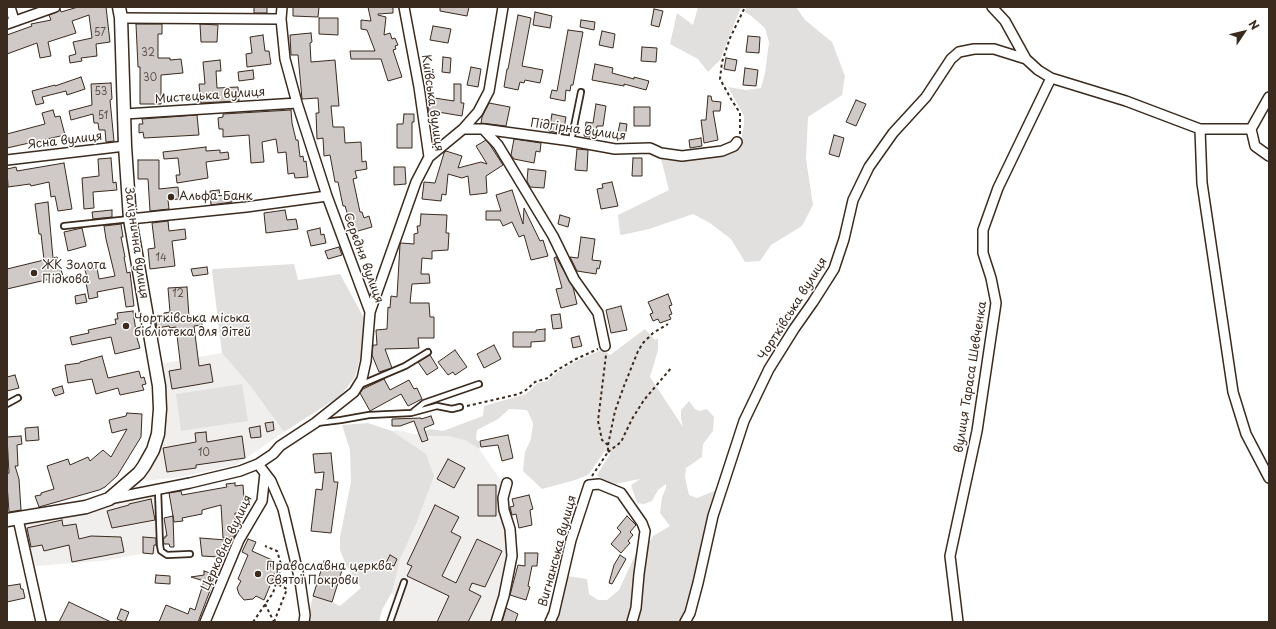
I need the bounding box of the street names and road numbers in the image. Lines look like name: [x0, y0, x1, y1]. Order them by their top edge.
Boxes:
street label: Київська вулиця: [418, 54, 446, 152]
street label: Мистецька вулиця: [154, 85, 266, 107]
street label: Підгірна вулиця: [529, 116, 627, 144]
street label: Ясна вулиця: [27, 129, 103, 153]
street label: Залізнична вулиця: [121, 186, 151, 300]
street label: Середня вулиця: [340, 211, 386, 305]
street label: Чортківська вулиця: [756, 255, 830, 363]
street label: вулиця Тараса Шевченка: [952, 300, 990, 454]
street label: Церковна вулиця: [198, 493, 256, 593]
street label: Вигнанська вулиця: [536, 494, 580, 608]

